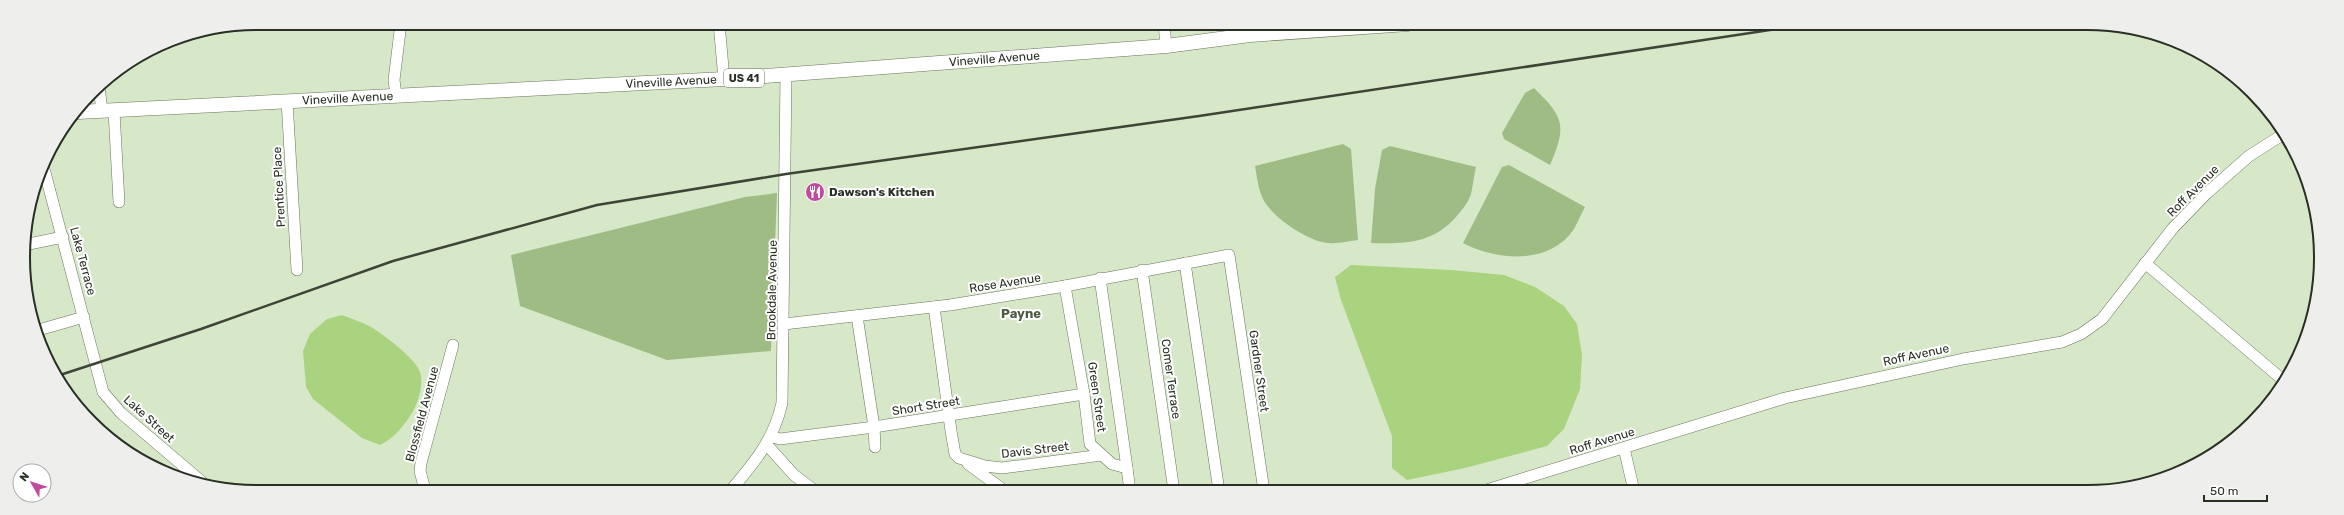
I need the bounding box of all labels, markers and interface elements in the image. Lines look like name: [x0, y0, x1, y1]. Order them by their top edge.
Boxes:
street label: Vineville Avenue: [948, 48, 1041, 69]
road number: US 41: [724, 69, 764, 87]
street label: Vineville Avenue: [625, 72, 717, 91]
street label: Vineville Avenue: [302, 89, 394, 108]
street label: Prentice Place: [270, 146, 288, 228]
street label: Roff Avenue: [2164, 162, 2222, 220]
restaurant icon: Dawson's Kitchen: [804, 181, 826, 203]
place label: Dawson's Kitchen: [829, 185, 935, 199]
street label: Lake Terrace: [67, 225, 99, 297]
street label: Brookdale Avenue: [764, 240, 780, 340]
street label: Rose Avenue: [968, 270, 1042, 296]
district label: Payne: [1001, 306, 1041, 321]
street label: Gardner Street: [1246, 329, 1272, 413]
street label: Comer Terrace: [1158, 338, 1184, 420]
street label: Roff Avenue: [1882, 341, 1951, 369]
street label: Green Street: [1085, 361, 1109, 433]
street label: Blossfield Avenue: [403, 365, 442, 463]
street label: Lake Street: [121, 393, 178, 446]
street label: Short Street: [891, 394, 961, 418]
street label: Roff Avenue: [1568, 424, 1636, 458]
street label: Davis Street: [1000, 439, 1070, 461]
north arrow: [12, 463, 52, 503]
text: N: [17, 470, 32, 484]
scale bar: [2204, 477, 2267, 503]
text: 50 m: [2210, 484, 2238, 498]

